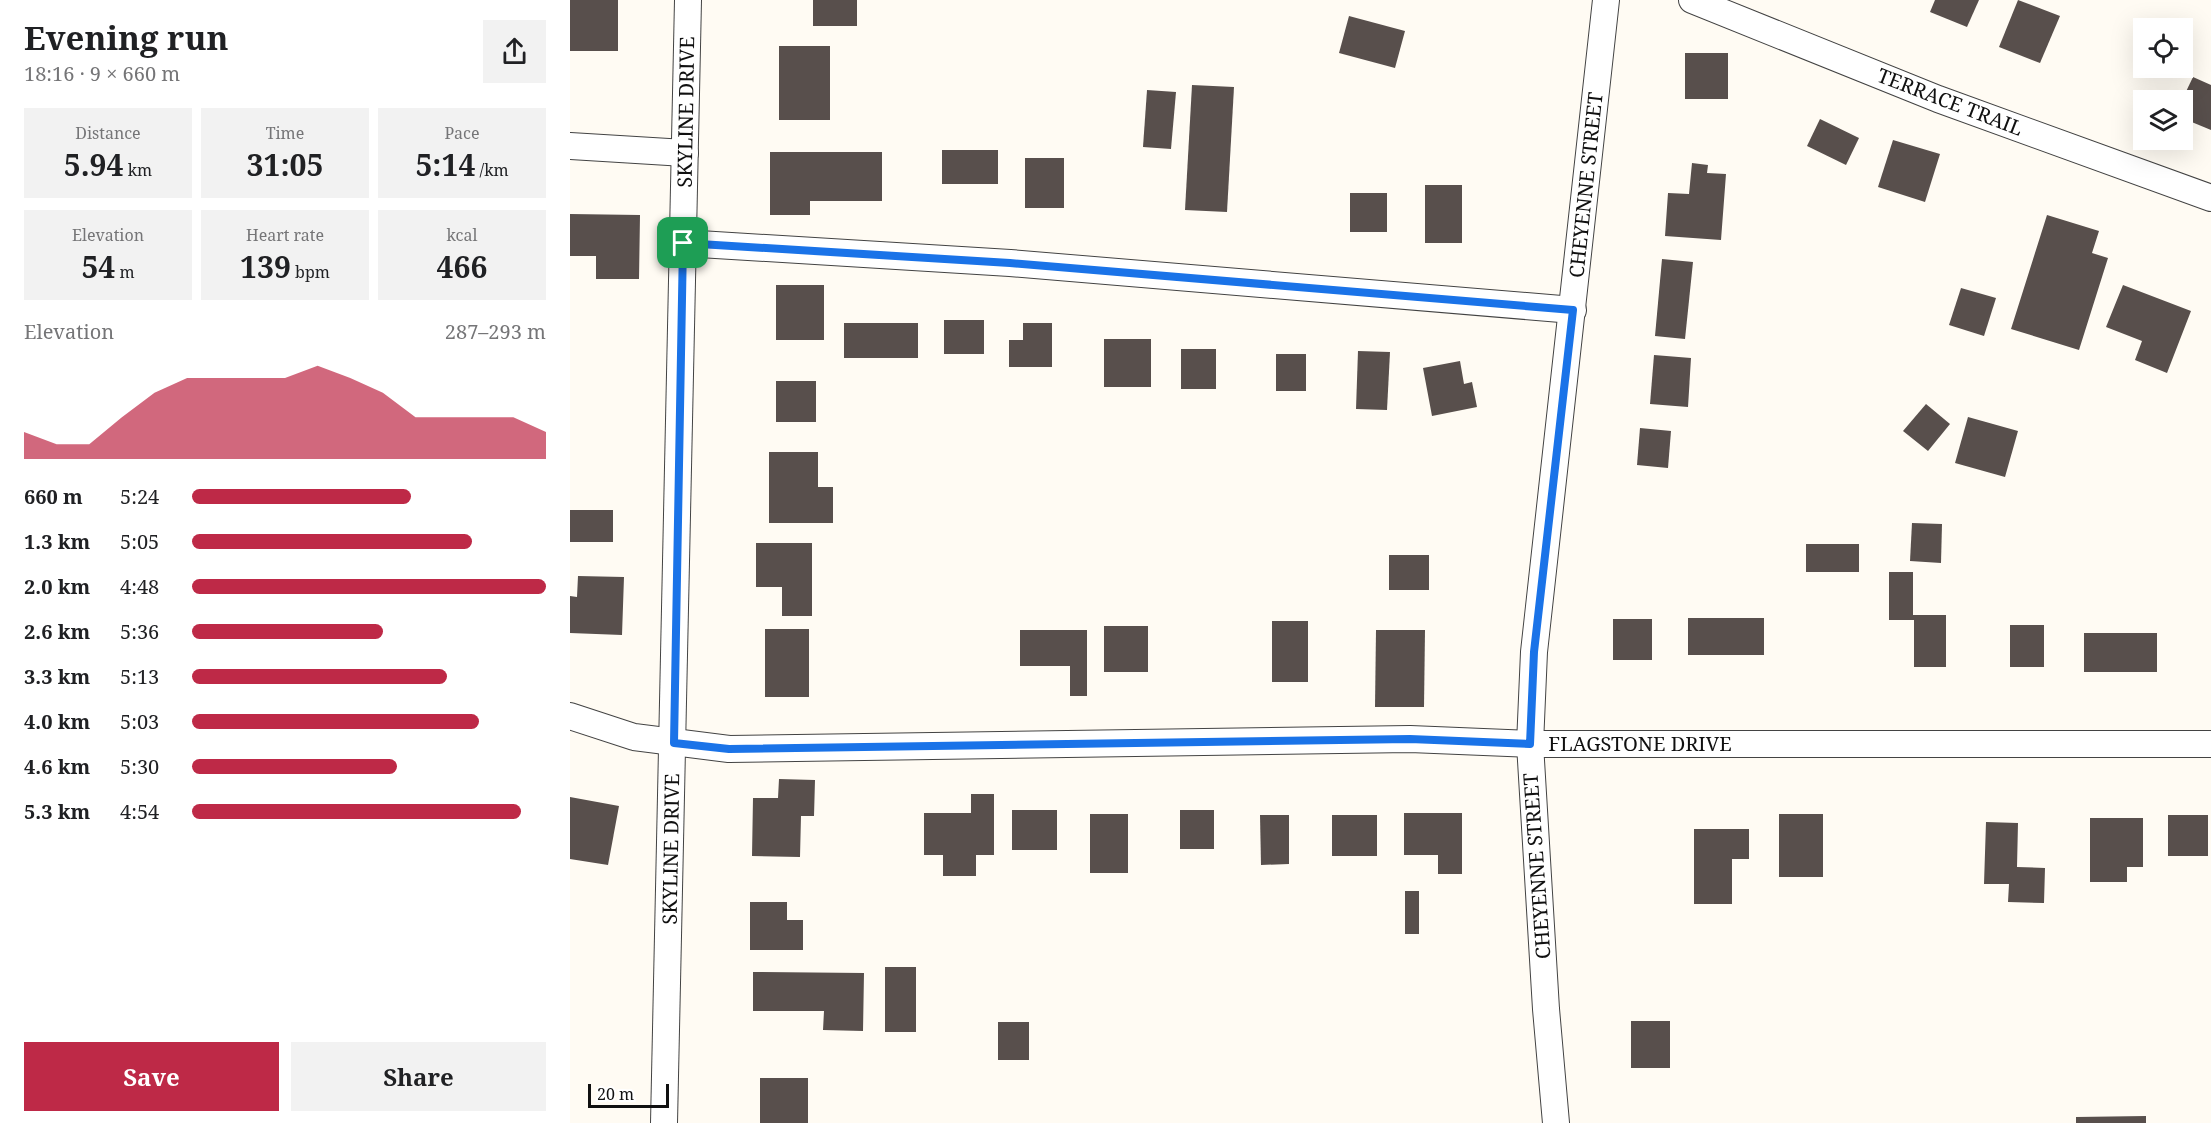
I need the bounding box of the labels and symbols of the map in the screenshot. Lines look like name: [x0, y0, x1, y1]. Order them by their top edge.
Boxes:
street label: SKYLINE DRIVE: [671, 36, 700, 188]
street label: TERRACE TRAIL: [1874, 61, 2027, 142]
street label: CHEYENNE STREET: [1562, 91, 1609, 279]
pin: [657, 217, 708, 268]
street label: FLAGSTONE DRIVE: [1548, 730, 1732, 757]
street label: CHEYENNE STREET: [1517, 772, 1556, 960]
street label: SKYLINE DRIVE: [656, 773, 685, 925]
scale bar: [588, 1081, 669, 1108]

